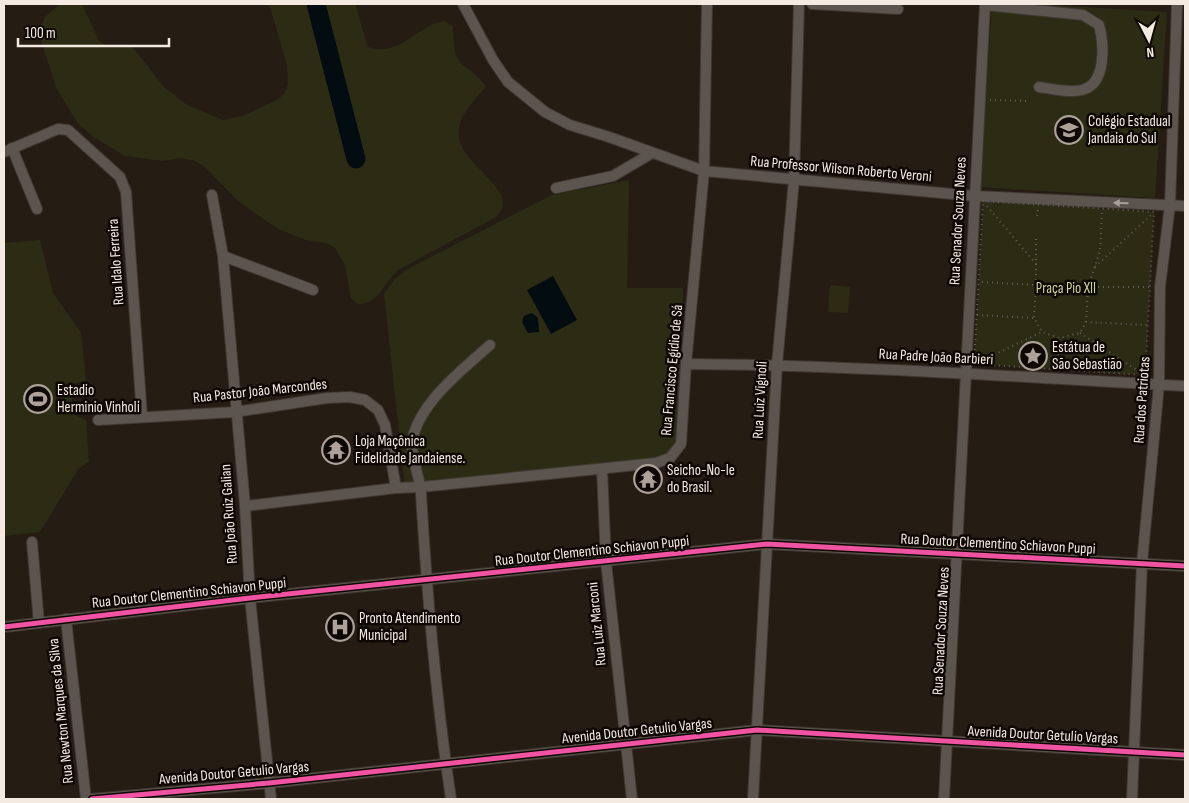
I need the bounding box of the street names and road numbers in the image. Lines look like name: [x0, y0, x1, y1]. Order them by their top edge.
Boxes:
street label: Rua Professor Wilson Roberto Veroni: [750, 152, 933, 186]
street label: Rua Senador Souza Neves: [945, 156, 971, 286]
street label: Rua Idalo Ferreira: [103, 218, 128, 306]
street label: Rua Francisco Egídio de Sá: [657, 303, 687, 436]
street label: Rua Padre João Barbieri: [878, 345, 994, 369]
street label: Rua dos Patriotas: [1129, 356, 1155, 444]
street label: Rua Luiz Vignoli: [748, 360, 772, 439]
street label: Rua Pastor João Marcondes: [192, 375, 328, 407]
street label: Rua João Ruiz Galian: [216, 463, 242, 565]
street label: Rua Doutor Clementino Schiavon Puppi: [900, 529, 1096, 559]
street label: Rua Doutor Clementino Schiavon Puppi: [494, 531, 690, 571]
street label: Rua Senador Souza Neves: [928, 566, 954, 696]
street label: Rua Doutor Clementino Schiavon Puppi: [91, 573, 287, 613]
street label: Rua Luiz Marconi: [583, 581, 611, 667]
street label: Rua Newton Marques da Silva: [44, 637, 78, 784]
street label: Avenida Doutor Getulio Vargas: [560, 714, 713, 748]
street label: Avenida Doutor Getulio Vargas: [966, 722, 1119, 748]
street label: Avenida Doutor Getulio Vargas: [157, 757, 310, 789]

